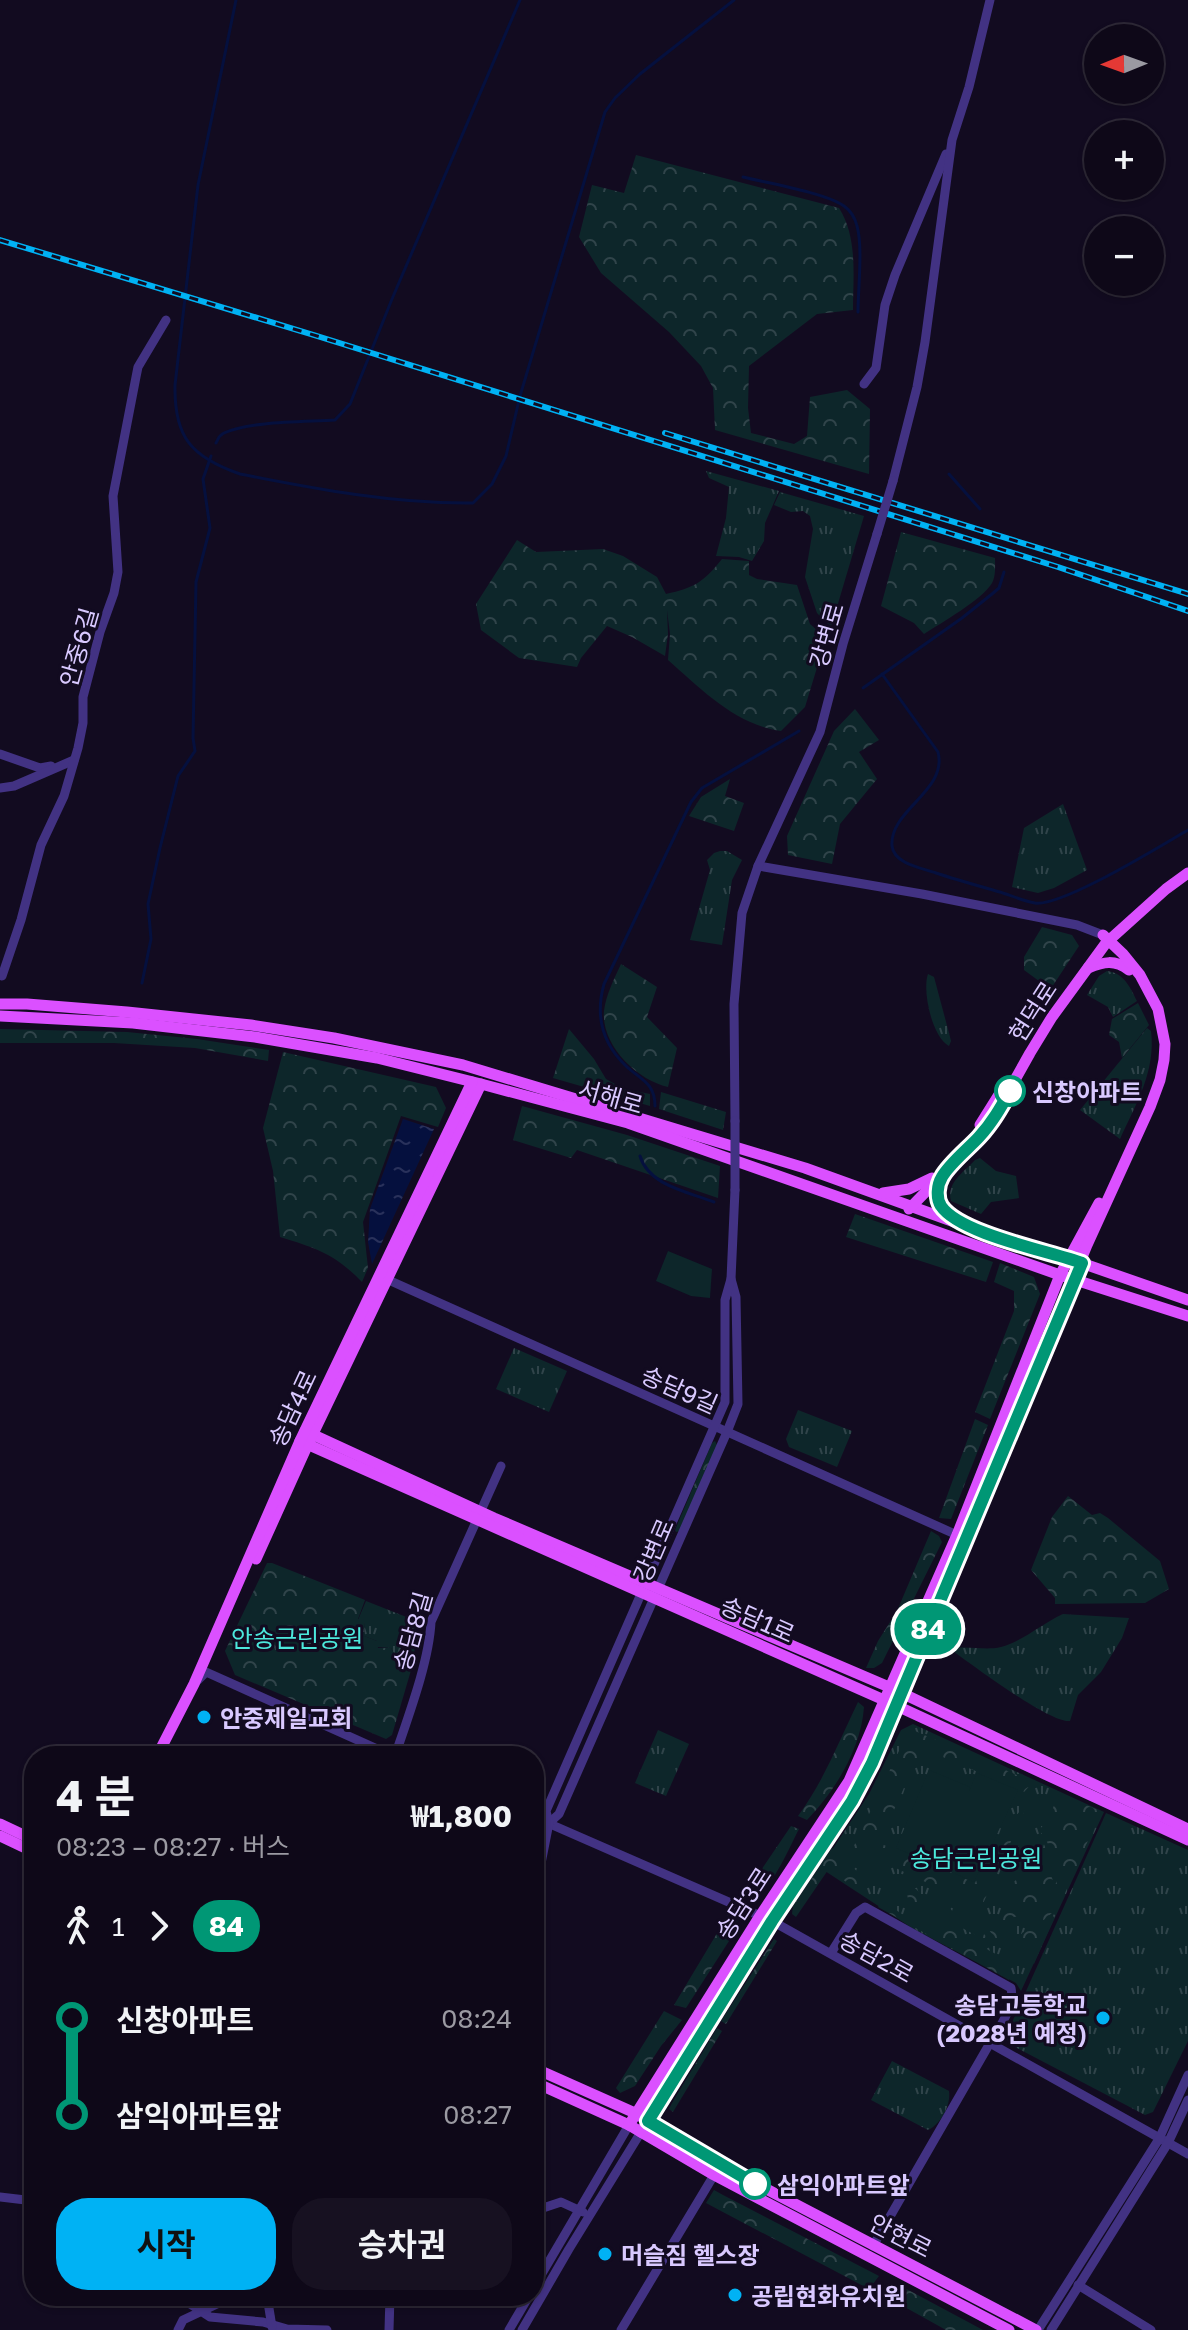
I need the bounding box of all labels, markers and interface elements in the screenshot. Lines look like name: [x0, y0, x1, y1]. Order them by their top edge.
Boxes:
north arrow: [1084, 24, 1164, 104]
map controls: [1084, 24, 1164, 296]
button: +: [1084, 120, 1164, 200]
button: −: [1084, 216, 1164, 296]
street label: 강변로: [803, 599, 849, 671]
street label: 안중6길: [53, 604, 103, 690]
street label: 현덕로: [1002, 975, 1062, 1047]
street label: 서해로: [575, 1073, 647, 1119]
marker: 신창아파트: [995, 1076, 1025, 1106]
place label: 신창아파트: [1032, 1077, 1142, 1106]
street label: 송담9길: [637, 1359, 723, 1419]
street label: 송담4로: [262, 1365, 322, 1451]
street label: 강변로: [627, 1514, 679, 1586]
street label: 송담8길: [387, 1588, 437, 1674]
street label: 송담1로: [717, 1590, 799, 1648]
line badge: 84: [892, 1603, 964, 1655]
text: 84: [910, 1612, 946, 1645]
park label: 안송근린공원: [231, 1623, 363, 1652]
place label: 안중제일교회: [220, 1703, 352, 1732]
marker: 안중제일교회: [195, 1708, 213, 1726]
text: 4 분: [56, 1769, 135, 1822]
text: ₩1,800: [411, 1798, 512, 1834]
text: 08:23 – 08:27 · 버스: [56, 1831, 290, 1862]
park label: 송담근린공원: [910, 1843, 1042, 1872]
street label: 송담3로: [709, 1861, 777, 1945]
icon: walk: [56, 1904, 100, 1948]
icon: forward: [137, 1904, 181, 1948]
text: 84: [209, 1909, 244, 1942]
text: 1: [112, 1911, 125, 1942]
street label: 송담2로: [835, 1924, 919, 1988]
place label: 송담고등학교 (2028년 예정): [936, 1990, 1087, 2047]
text: 신창아파트: [116, 2002, 254, 2038]
text: 08:24: [441, 2003, 512, 2034]
marker: 송담고등학교 (2028년 예정): [1094, 2009, 1112, 2027]
text: 삼익아파트앞: [116, 2098, 282, 2134]
text: 08:27: [443, 2099, 512, 2130]
marker: 삼익아파트앞: [740, 2169, 770, 2199]
place label: 삼익아파트앞: [777, 2170, 909, 2199]
button: 시작: [56, 2198, 276, 2290]
button: 승차권: [292, 2198, 512, 2290]
street label: 안현로: [865, 2207, 937, 2263]
place label: 머슬짐 헬스장: [621, 2240, 759, 2269]
marker: 머슬짐 헬스장: [596, 2245, 614, 2263]
place label: 공립현화유치원: [751, 2281, 906, 2310]
marker: 공립현화유치원: [726, 2286, 744, 2304]

